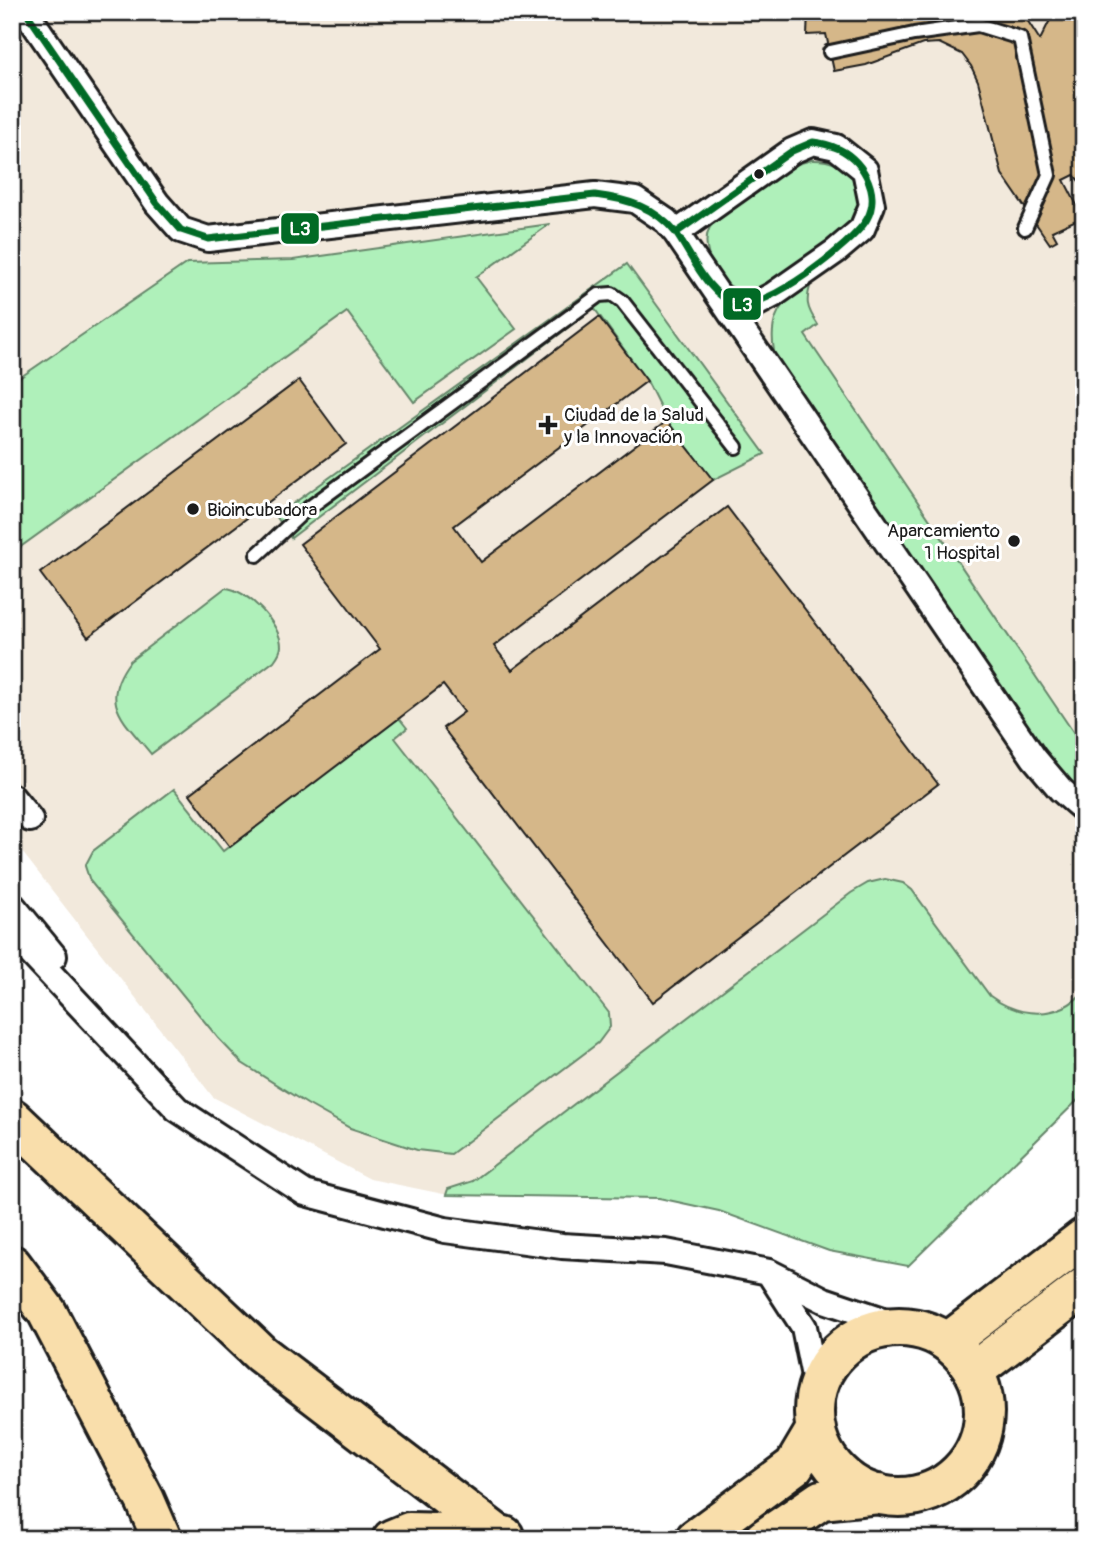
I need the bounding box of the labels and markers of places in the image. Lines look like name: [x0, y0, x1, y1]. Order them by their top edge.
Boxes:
unlabelled marker: [752, 167, 766, 181]
place label: Ciudad de la Salud y la Innovación: [563, 403, 704, 449]
marker: Ciudad de la Salud y la Innovación: [538, 415, 558, 435]
place label: Bioincubadora: [207, 498, 318, 522]
marker: Bioincubadora: [185, 501, 201, 517]
place label: Aparcamiento 1 Hospital: [887, 519, 1000, 565]
marker: Aparcamiento 1 Hospital: [1006, 533, 1022, 549]

